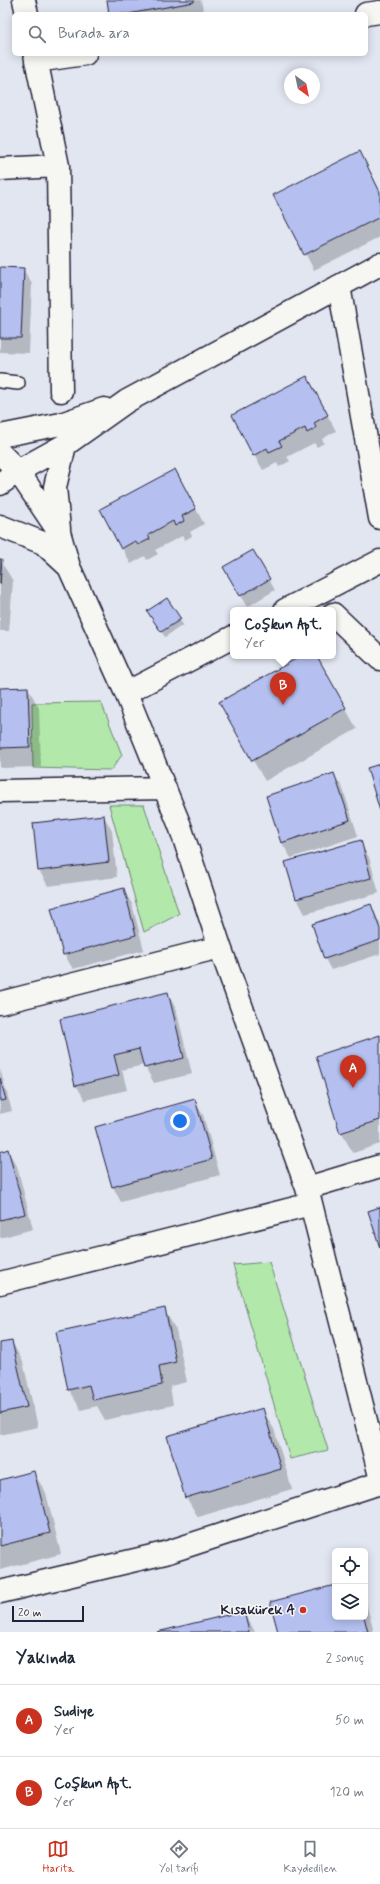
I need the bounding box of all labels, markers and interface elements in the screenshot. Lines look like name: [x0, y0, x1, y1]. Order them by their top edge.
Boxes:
search box: [12, 12, 368, 56]
icon: search: [26, 23, 48, 45]
text: Burada ara: [58, 24, 130, 44]
north arrow: [284, 68, 320, 104]
popup: [230, 607, 336, 659]
text: Coşkun Apt.: [244, 615, 322, 635]
text: Yer: [244, 635, 264, 652]
pin: B: [270, 672, 296, 705]
pin: A: [340, 1055, 366, 1088]
your location: [170, 1111, 190, 1131]
map controls: [332, 1548, 368, 1620]
button: locate: [332, 1548, 368, 1584]
button: layers: [332, 1584, 368, 1620]
place label: Kısakürek A: [220, 1601, 295, 1619]
scale bar: [12, 1604, 84, 1623]
marker: Kısakürek A: [298, 1605, 308, 1615]
text: 20 m: [18, 1606, 41, 1620]
text: Yakında: [16, 1647, 76, 1669]
text: 2 sonuç: [326, 1650, 364, 1667]
text: Sudiye: [54, 1702, 94, 1722]
text: A: [25, 1712, 33, 1729]
text: 50 m: [335, 1712, 364, 1729]
text: Yer: [54, 1722, 74, 1739]
text: Coşkun Apt.: [54, 1774, 132, 1794]
text: B: [25, 1784, 33, 1801]
text: 120 m: [330, 1784, 364, 1801]
text: Yer: [54, 1794, 74, 1811]
tab: Harita: [43, 1838, 74, 1876]
tab: Yol tarifi: [159, 1838, 198, 1876]
tab: Kaydedilen: [283, 1838, 337, 1876]

